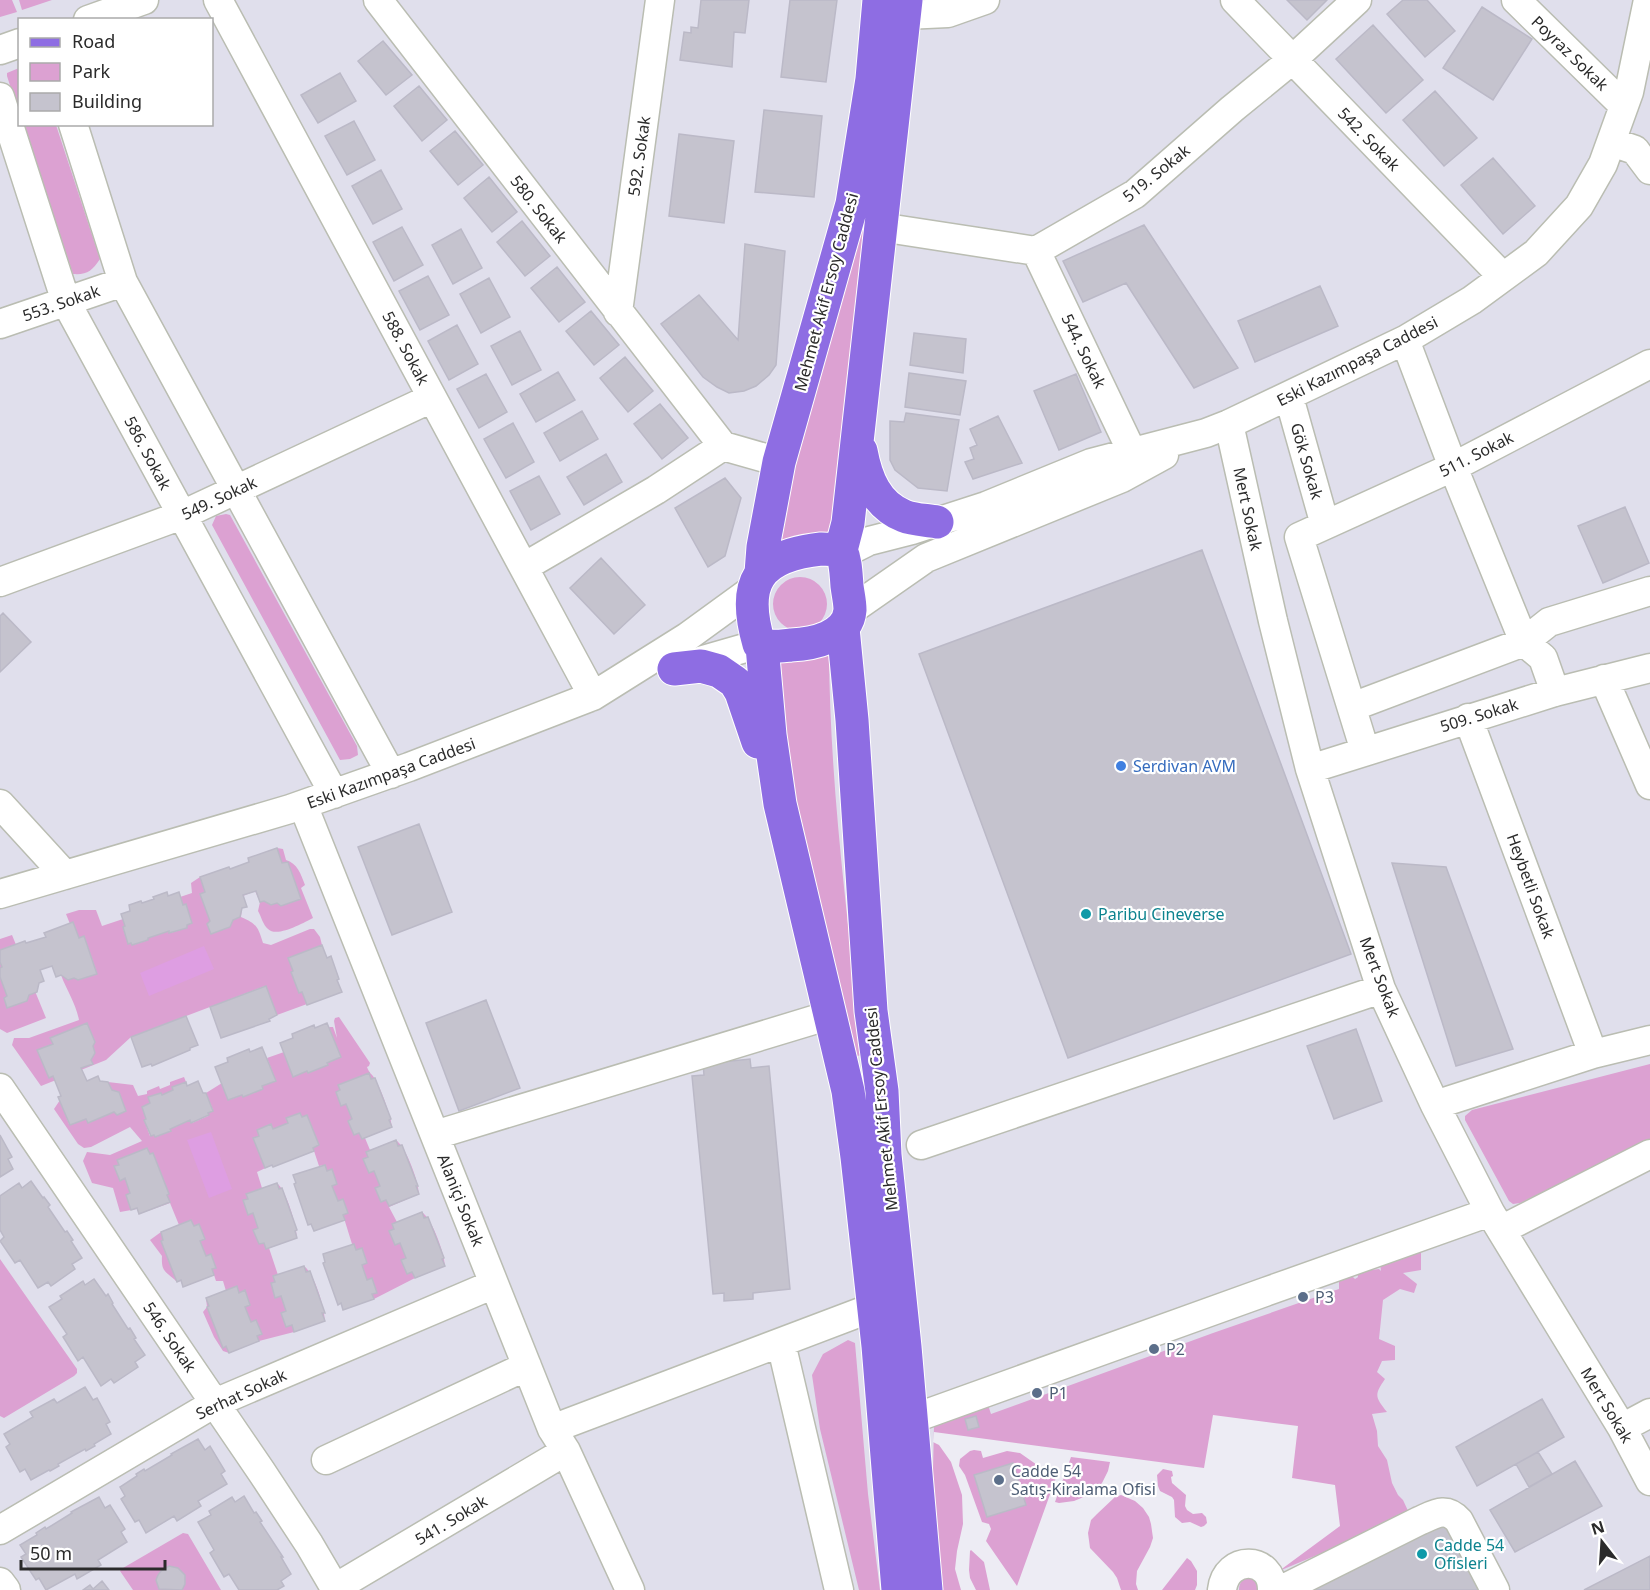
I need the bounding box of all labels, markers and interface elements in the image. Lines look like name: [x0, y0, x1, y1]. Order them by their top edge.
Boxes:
street label: Poyraz Sokak: [1527, 11, 1613, 95]
legend: [18, 18, 213, 126]
text: Road: [72, 29, 115, 53]
text: Park: [72, 59, 110, 83]
text: Building: [72, 89, 142, 113]
street label: 542. Sokak: [1333, 102, 1405, 176]
street label: 592. Sokak: [623, 114, 656, 197]
street label: 519. Sokak: [1118, 139, 1195, 207]
street label: 580. Sokak: [506, 171, 573, 248]
street label: Mehmet Akif Ersoy Caddesi: [789, 190, 863, 394]
street label: 553. Sokak: [19, 279, 103, 326]
street label: 588. Sokak: [377, 307, 435, 389]
street label: 544. Sokak: [1056, 310, 1112, 392]
street label: Eski Kazımpaşa Caddesi: [1273, 311, 1441, 411]
street label: 586. Sokak: [119, 412, 177, 494]
street label: Gök Sokak: [1286, 420, 1329, 502]
street label: 511. Sokak: [1435, 426, 1517, 482]
street label: Mert Sokak: [1228, 465, 1268, 553]
street label: 549. Sokak: [178, 471, 261, 525]
street label: 509. Sokak: [1437, 693, 1521, 737]
street label: Eski Kazımpaşa Caddesi: [304, 732, 478, 814]
place label: Serdivan AVM: [1133, 755, 1236, 777]
marker: Serdivan AVM: [1114, 759, 1128, 773]
street label: Heybetli Sokak: [1502, 830, 1560, 942]
place label: Paribu Cineverse: [1098, 903, 1225, 925]
marker: Paribu Cineverse: [1079, 907, 1093, 921]
street label: Mert Sokak: [1355, 934, 1406, 1021]
street label: Mehmet Akif Ersoy Caddesi: [859, 1006, 903, 1212]
street label: Alaniçi Sokak: [432, 1151, 490, 1250]
place label: P3: [1315, 1286, 1334, 1308]
marker: P3: [1296, 1290, 1310, 1304]
street label: 546. Sokak: [138, 1298, 202, 1377]
place label: P2: [1166, 1338, 1185, 1360]
marker: P2: [1147, 1342, 1161, 1356]
street label: Serhat Sokak: [192, 1363, 290, 1425]
street label: Mert Sokak: [1576, 1363, 1638, 1447]
place label: P1: [1049, 1382, 1068, 1404]
marker: P1: [1030, 1386, 1044, 1400]
place label: Cadde 54 Satış-Kiralama Ofisi: [1011, 1460, 1156, 1500]
marker: Cadde 54 Satış-Kiralama Ofisi: [992, 1473, 1006, 1487]
street label: 541. Sokak: [411, 1490, 492, 1550]
north arrow: [1572, 1512, 1632, 1572]
text: N: [1588, 1515, 1607, 1540]
scale bar: [21, 1533, 165, 1571]
place label: Cadde 54 Ofisleri: [1434, 1534, 1504, 1574]
text: 50 m: [30, 1541, 72, 1565]
marker: Cadde 54 Ofisleri: [1415, 1547, 1429, 1561]

